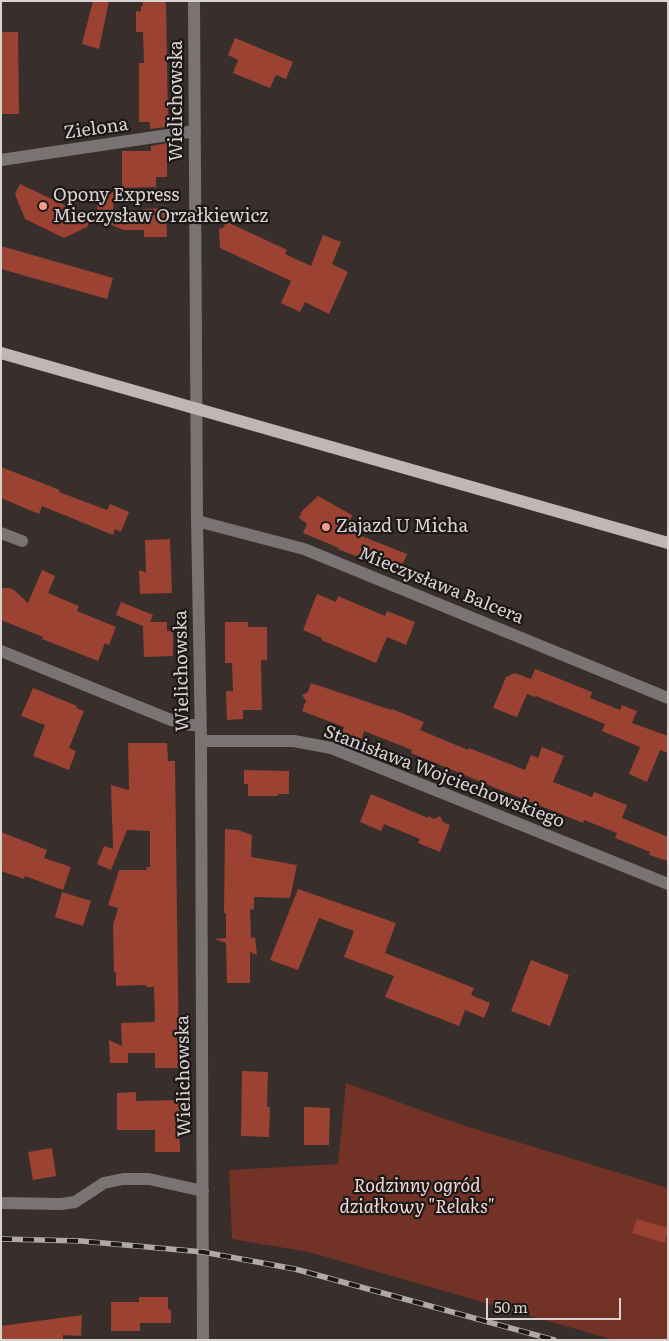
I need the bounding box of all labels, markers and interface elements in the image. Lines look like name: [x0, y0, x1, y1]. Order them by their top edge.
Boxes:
street label: Wielichowska: [166, 40, 188, 162]
street label: Zielona: [62, 114, 130, 144]
place label: Opony Express Mieczysław Orzałkiewicz: [53, 185, 268, 228]
marker: Opony Express Mieczysław Orzałkiewicz: [37, 200, 49, 212]
place label: Zajazd U Micha: [336, 516, 468, 538]
marker: Zajazd U Micha: [320, 521, 332, 533]
street label: Mieczysława Balcera: [355, 543, 527, 629]
street label: Wielichowska: [170, 610, 194, 732]
street label: Stanisława Wojciechowskiego: [320, 721, 568, 833]
street label: Wielichowska: [172, 1015, 196, 1137]
park label: Rodzinny ogród działkowy "Relaks": [339, 1176, 495, 1218]
scale bar: [489, 1288, 624, 1320]
text: 50 m: [494, 1295, 528, 1318]

